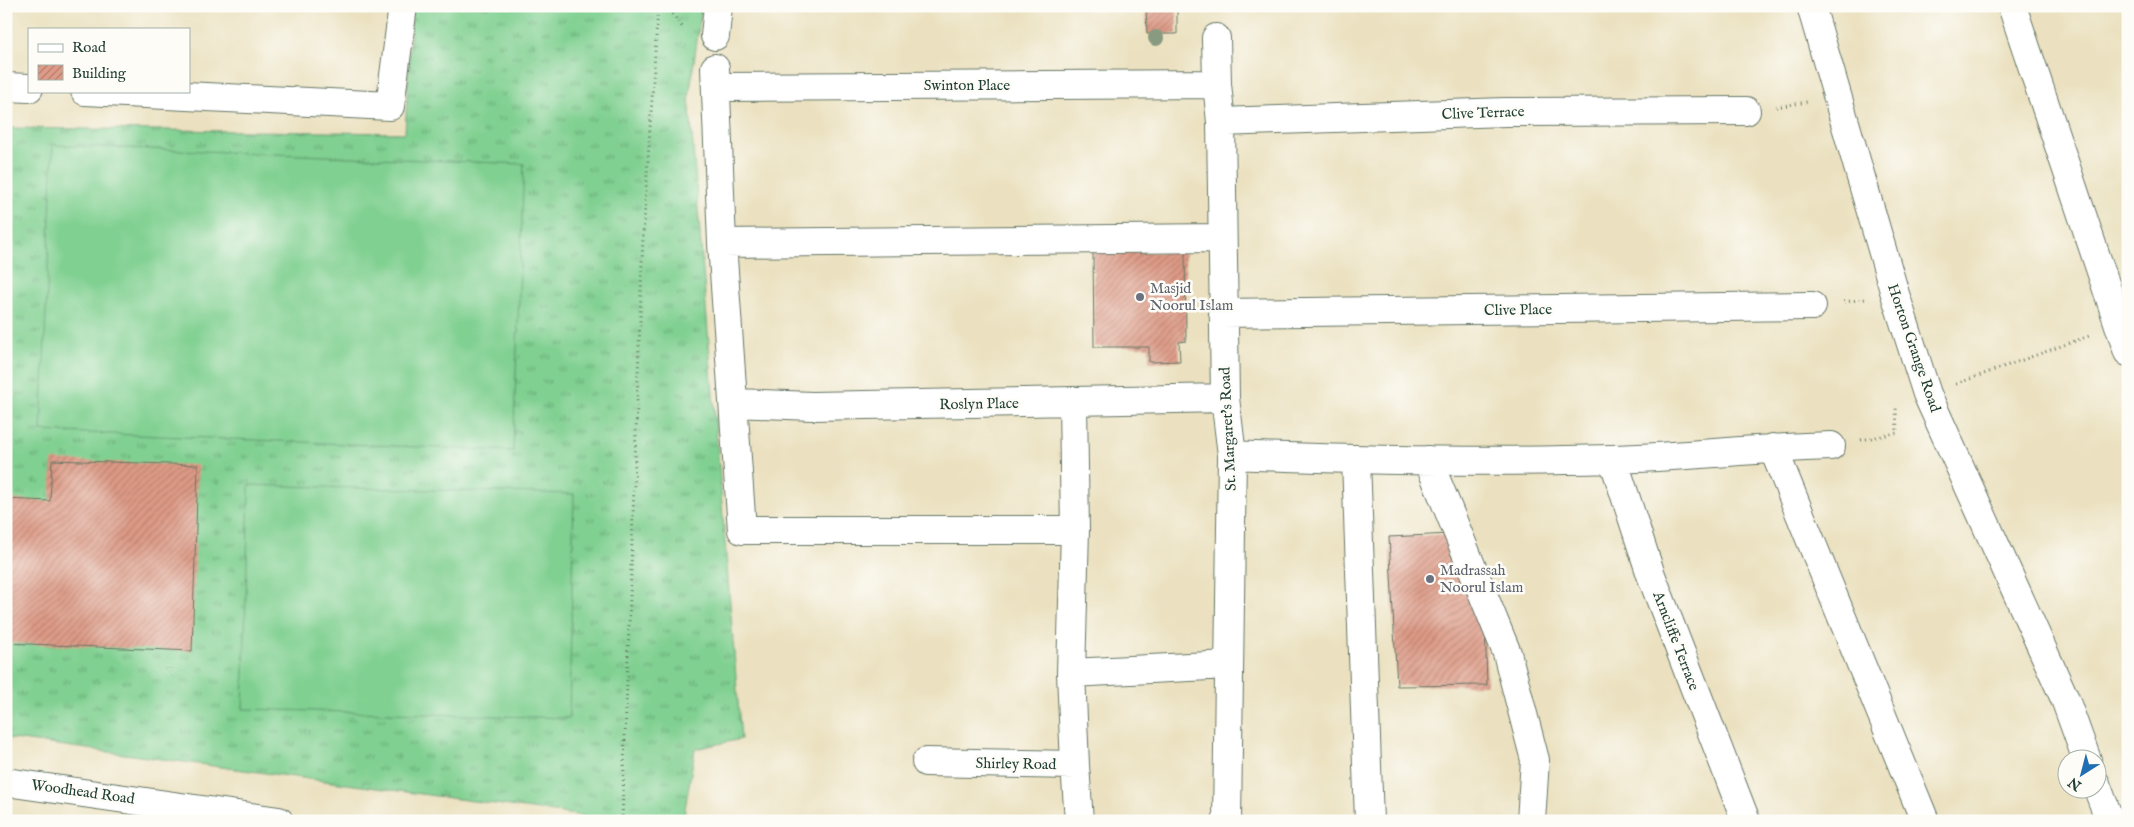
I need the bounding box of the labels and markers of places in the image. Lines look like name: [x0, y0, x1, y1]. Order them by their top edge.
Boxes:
place label: Masjid Noorul Islam: [1150, 279, 1234, 315]
marker: Masjid Noorul Islam: [1134, 291, 1146, 303]
place label: Madrassah Noorul Islam: [1440, 561, 1524, 597]
marker: Madrassah Noorul Islam: [1424, 573, 1436, 585]

